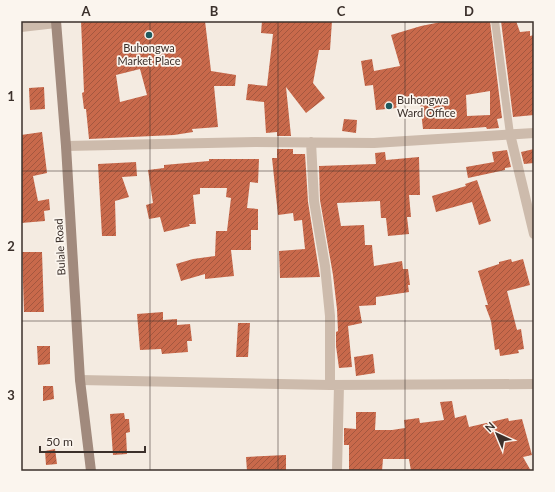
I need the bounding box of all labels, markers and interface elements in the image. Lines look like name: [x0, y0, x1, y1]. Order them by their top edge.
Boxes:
text: A: [80, 3, 91, 19]
text: B: [210, 3, 219, 19]
text: C: [337, 3, 346, 19]
text: D: [464, 3, 474, 19]
marker: Buhongwa Market Place: [144, 30, 154, 40]
place label: Buhongwa Market Place: [118, 41, 181, 67]
text: 1: [7, 88, 15, 104]
place label: Buhongwa Ward Office: [397, 93, 456, 119]
marker: Buhongwa Ward Office: [384, 101, 394, 111]
street label: Bulale Road: [52, 218, 67, 276]
text: 2: [7, 238, 15, 254]
text: 3: [7, 387, 15, 403]
north arrow: [477, 414, 517, 454]
text: N: [482, 419, 497, 434]
scale bar: [40, 428, 145, 454]
text: 50 m: [46, 434, 73, 449]

